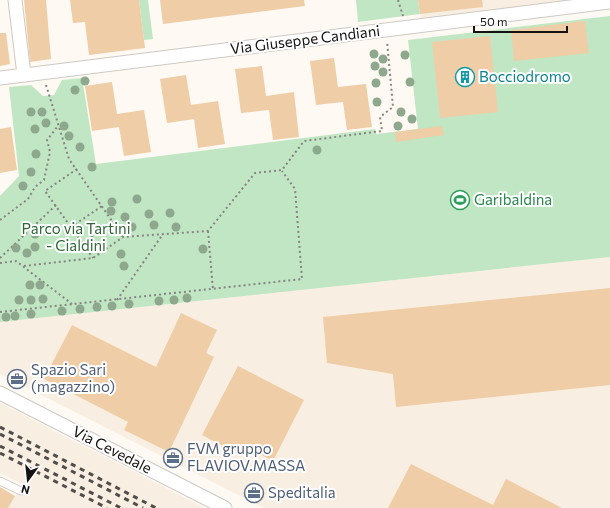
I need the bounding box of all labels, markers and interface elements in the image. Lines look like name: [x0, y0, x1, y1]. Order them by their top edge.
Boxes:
scale bar: [474, 8, 567, 34]
text: 50 m: [480, 14, 508, 28]
street label: Via Giuseppe Candiani: [229, 21, 381, 57]
building icon: Bocciodromo: [454, 66, 476, 88]
place label: Bocciodromo: [479, 67, 571, 85]
sports icon: Garibaldina: [449, 189, 471, 211]
place label: Garibaldina: [474, 190, 552, 208]
park label: Parco via Tartini - Cialdini: [21, 219, 131, 254]
place label: Spazio Sari (magazzino): [31, 360, 115, 395]
office icon: Spazio Sari (magazzino): [6, 368, 28, 390]
street label: Via Cevedale: [70, 421, 155, 477]
place label: FVM gruppo FLAVIOV.MASSA: [187, 439, 305, 474]
office icon: FVM gruppo FLAVIOV.MASSA: [162, 447, 184, 469]
north arrow: [8, 460, 48, 500]
office icon: Speditalia: [243, 482, 265, 504]
text: N: [20, 483, 31, 497]
place label: Speditalia: [268, 483, 336, 501]

